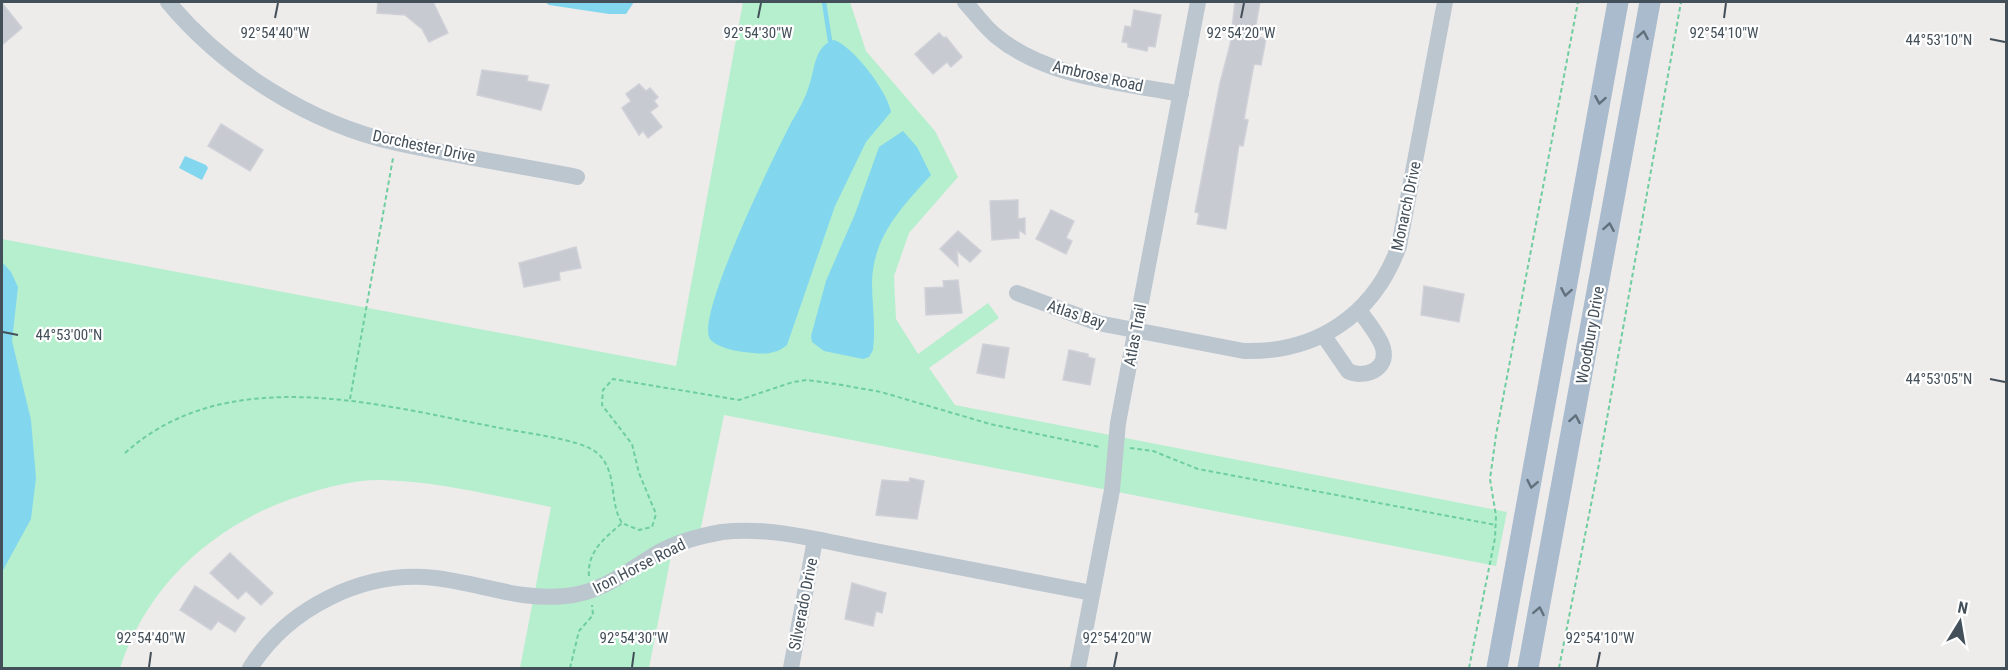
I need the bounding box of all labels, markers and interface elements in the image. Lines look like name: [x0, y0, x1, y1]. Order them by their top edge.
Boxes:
text: 92°54'40"W: [241, 24, 310, 42]
text: 92°54'30"W: [724, 24, 793, 42]
text: 92°54'20"W: [1207, 24, 1276, 42]
text: 92°54'10"W: [1690, 24, 1759, 42]
one-way arrow: [1637, 31, 1649, 40]
text: 44°53'10"N: [1906, 31, 1972, 49]
street label: Ambrose Road: [1051, 56, 1145, 96]
one-way arrow: [1594, 95, 1607, 105]
street label: Dorchester Drive: [371, 126, 477, 166]
street label: Monarch Drive: [1387, 160, 1425, 252]
one-way arrow: [1602, 223, 1615, 233]
street label: Woodbury Drive: [1572, 285, 1608, 385]
one-way arrow: [1561, 288, 1573, 297]
street label: Atlas Bay: [1045, 296, 1107, 332]
street label: Atlas Trail: [1120, 302, 1150, 368]
text: 44°53'00"N: [36, 326, 102, 344]
text: 44°53'05"N: [1906, 370, 1972, 388]
one-way arrow: [1568, 415, 1581, 425]
one-way arrow: [1526, 479, 1539, 489]
street label: Iron Horse Road: [589, 534, 689, 598]
street label: Silverado Drive: [785, 556, 821, 652]
north arrow: [1930, 592, 1990, 652]
text: N: [1956, 598, 1969, 618]
one-way arrow: [1532, 606, 1545, 616]
text: 92°54'40"W: [117, 629, 186, 647]
text: 92°54'30"W: [600, 629, 669, 647]
text: 92°54'20"W: [1083, 629, 1152, 647]
text: 92°54'10"W: [1566, 629, 1635, 647]

